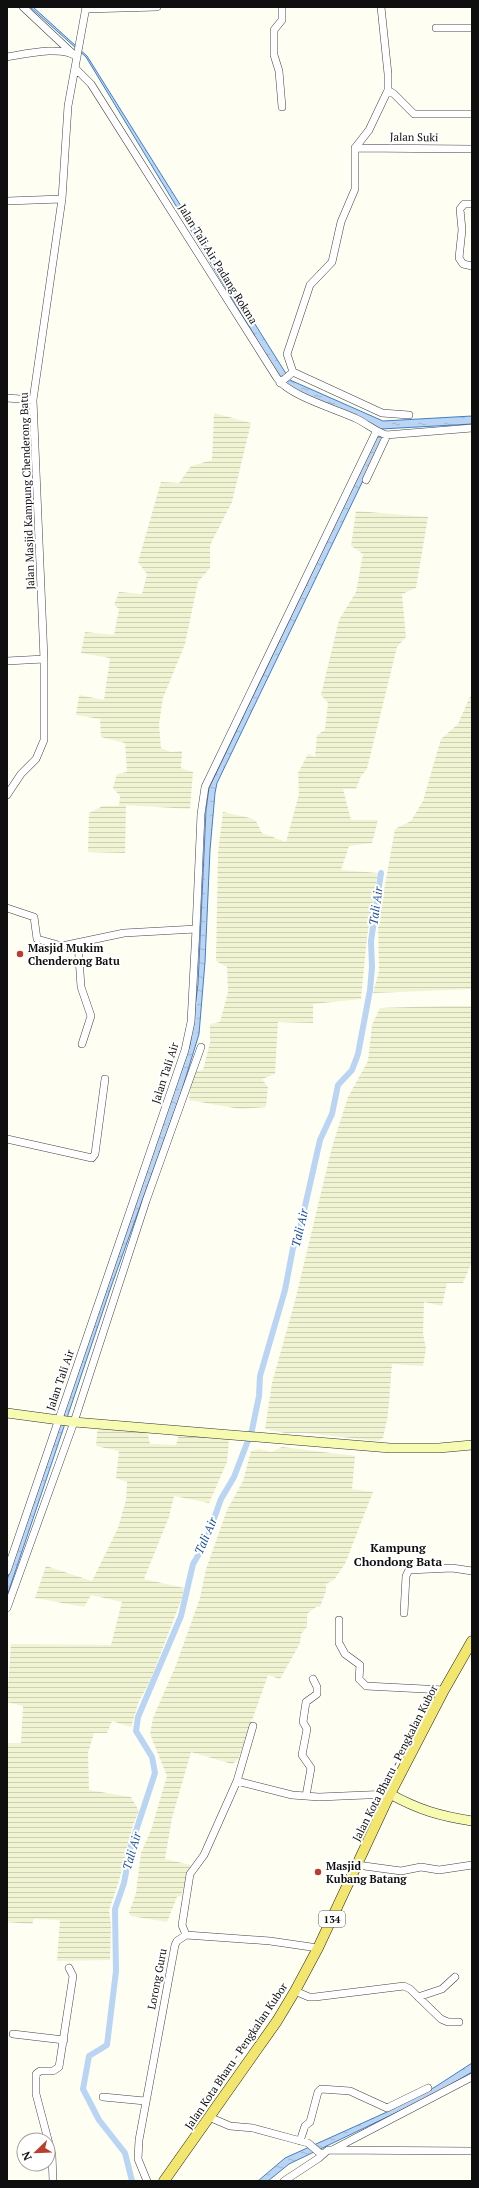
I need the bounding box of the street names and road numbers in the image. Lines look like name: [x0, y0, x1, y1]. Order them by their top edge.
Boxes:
street label: Jalan Suki: [390, 130, 438, 144]
street label: Jalan Tali Air Padang Rokma: [175, 202, 261, 327]
street label: Jalan Masjid Kampung Chenderong Batu: [17, 391, 37, 590]
street label: Jalan Tali Air: [149, 1040, 182, 1105]
street label: Jalan Tali Air: [43, 1347, 77, 1412]
street label: Jalan Kota Bharu - Pengkalan Kubor: [349, 1682, 441, 1844]
road number: 134: [319, 1911, 345, 1927]
street label: Lorong Guru: [144, 1947, 170, 2011]
street label: Jalan Kota Bharu - Pengkalan Kubor: [182, 1979, 291, 2132]

